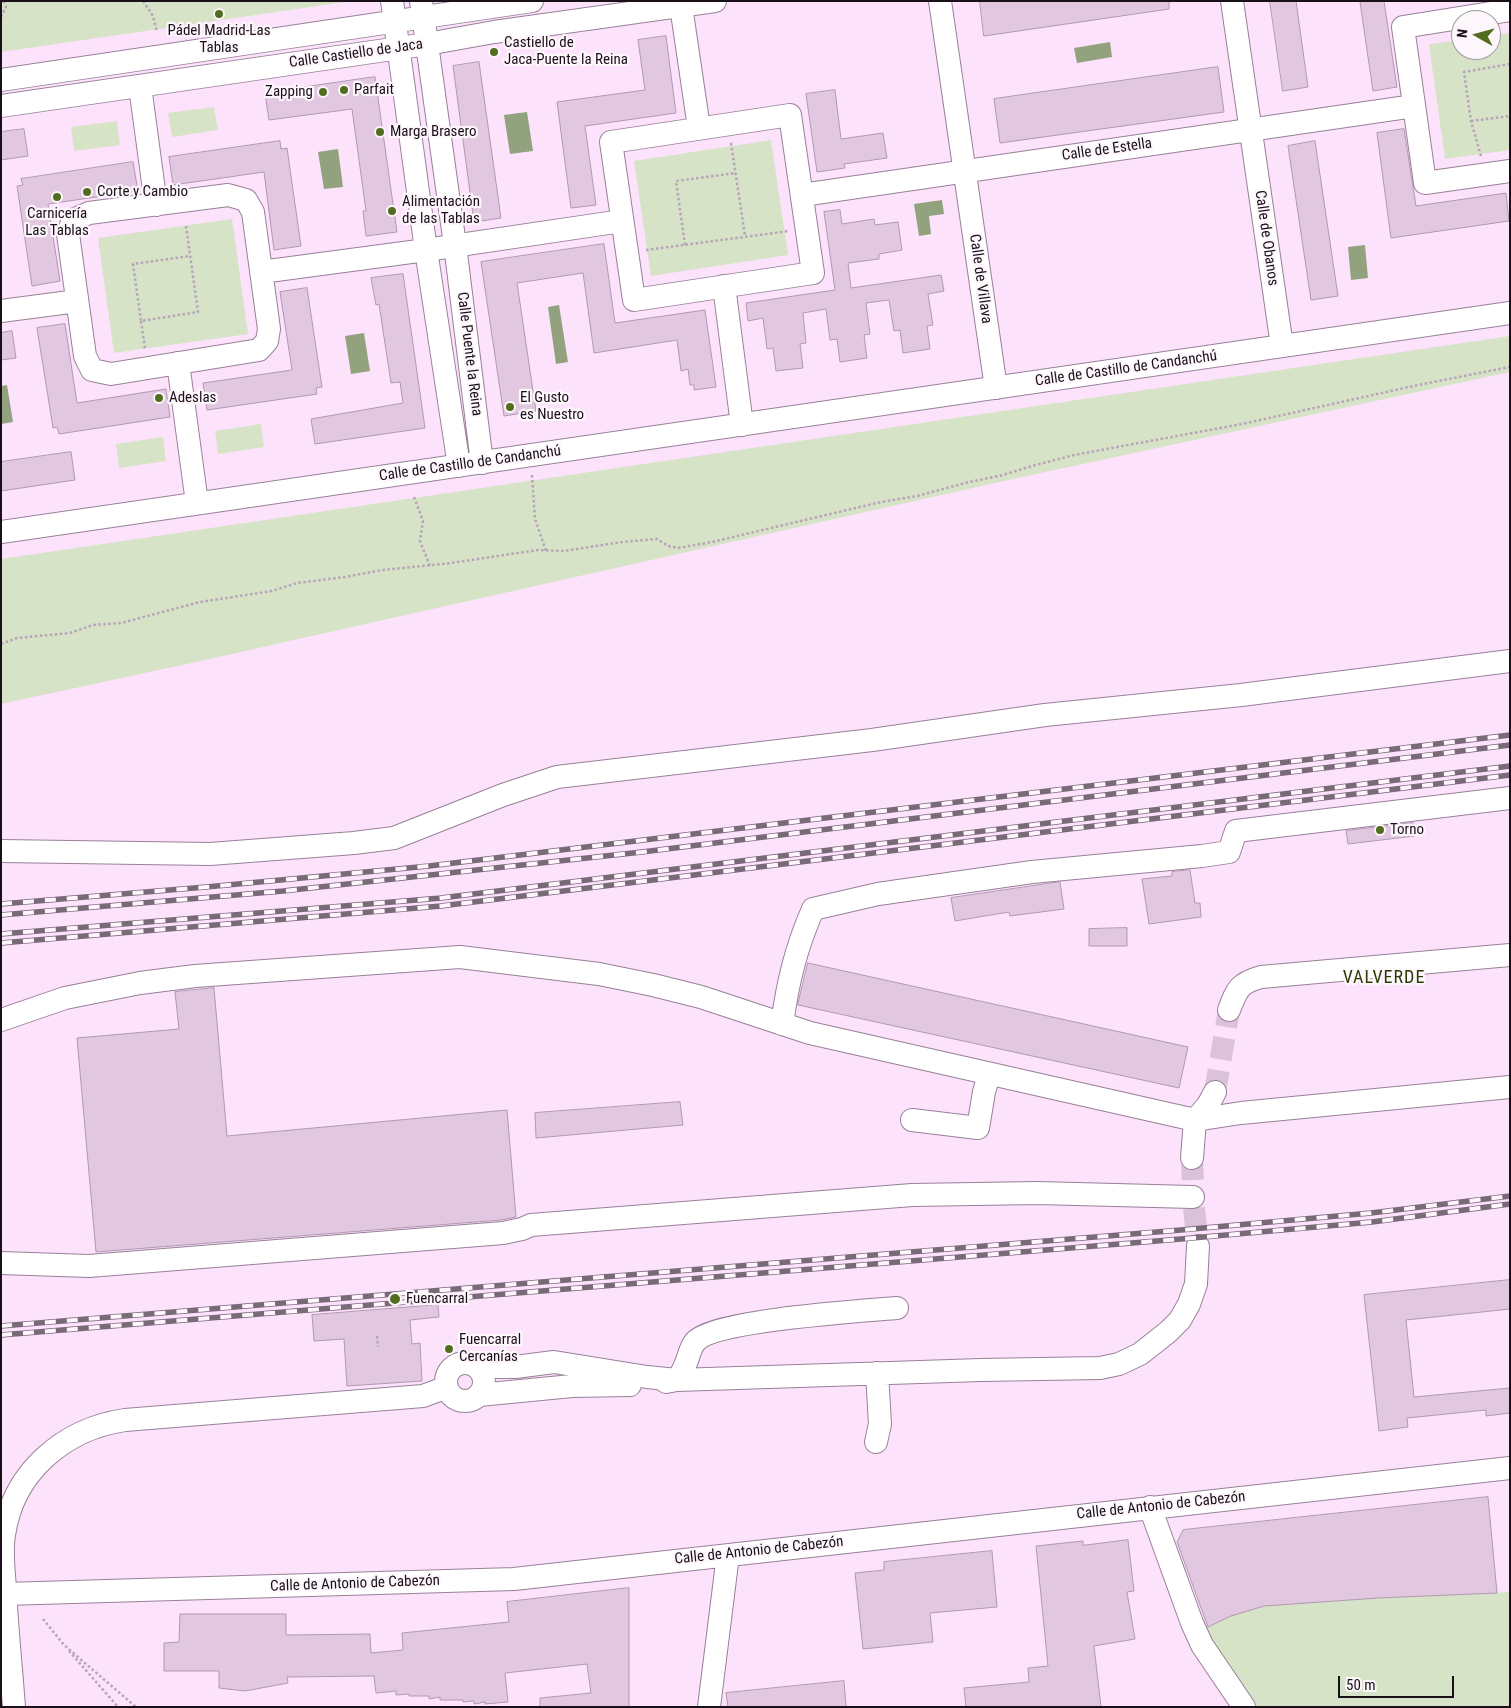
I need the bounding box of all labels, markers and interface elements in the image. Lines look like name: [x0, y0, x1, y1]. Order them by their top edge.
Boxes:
marker: Pádel Madrid-Las Tablas: [213, 8, 225, 20]
north arrow: [1451, 10, 1501, 60]
place label: Pádel Madrid-Las Tablas: [167, 22, 271, 57]
text: N: [1454, 28, 1471, 39]
place label: Castiello de Jaca-Puente la Reina: [504, 34, 628, 69]
street label: Calle Castiello de Jaca: [288, 36, 424, 72]
marker: Castiello de Jaca-Puente la Reina: [488, 46, 500, 58]
place label: Parfait: [354, 81, 394, 99]
place label: Zapping: [265, 83, 313, 101]
marker: Parfait: [338, 84, 350, 96]
marker: Zapping: [317, 86, 329, 98]
place label: Marga Brasero: [390, 123, 476, 141]
marker: Marga Brasero: [374, 126, 386, 138]
street label: Calle de Estella: [1061, 135, 1153, 165]
place label: Corte y Cambio: [97, 183, 188, 201]
marker: Corte y Cambio: [81, 186, 93, 198]
street label: Calle de Obanos: [1250, 189, 1282, 287]
marker: Carnicería Las Tablas: [51, 191, 63, 203]
place label: Alimentación de las Tablas: [402, 193, 480, 228]
place label: Carnicería Las Tablas: [25, 205, 89, 240]
marker: Alimentación de las Tablas: [386, 205, 398, 217]
street label: Calle de Villava: [965, 233, 995, 325]
street label: Calle Puente la Reina: [452, 291, 486, 417]
street label: Calle de Castillo de Candanchú: [1034, 347, 1218, 391]
place label: Adeslas: [169, 389, 216, 407]
place label: El Gusto es Nuestro: [520, 389, 584, 424]
marker: Adeslas: [153, 392, 165, 404]
marker: El Gusto es Nuestro: [504, 401, 516, 413]
street label: Calle de Castillo de Candanchú: [378, 442, 562, 486]
place label: Torno: [1390, 821, 1424, 839]
marker: Torno: [1374, 824, 1386, 836]
district label: VALVERDE: [1342, 967, 1426, 989]
place label: Fuencarral: [406, 1290, 468, 1308]
marker: Fuencarral: [388, 1292, 402, 1306]
place label: Fuencarral Cercanías: [459, 1331, 521, 1366]
marker: Fuencarral Cercanías: [443, 1343, 455, 1355]
street label: Calle de Antonio de Cabezón: [1076, 1488, 1246, 1524]
street label: Calle de Antonio de Cabezón: [674, 1533, 844, 1569]
street label: Calle de Antonio de Cabezón: [270, 1572, 440, 1596]
scale bar: [1341, 1666, 1457, 1698]
text: 50 m: [1346, 1676, 1376, 1694]

